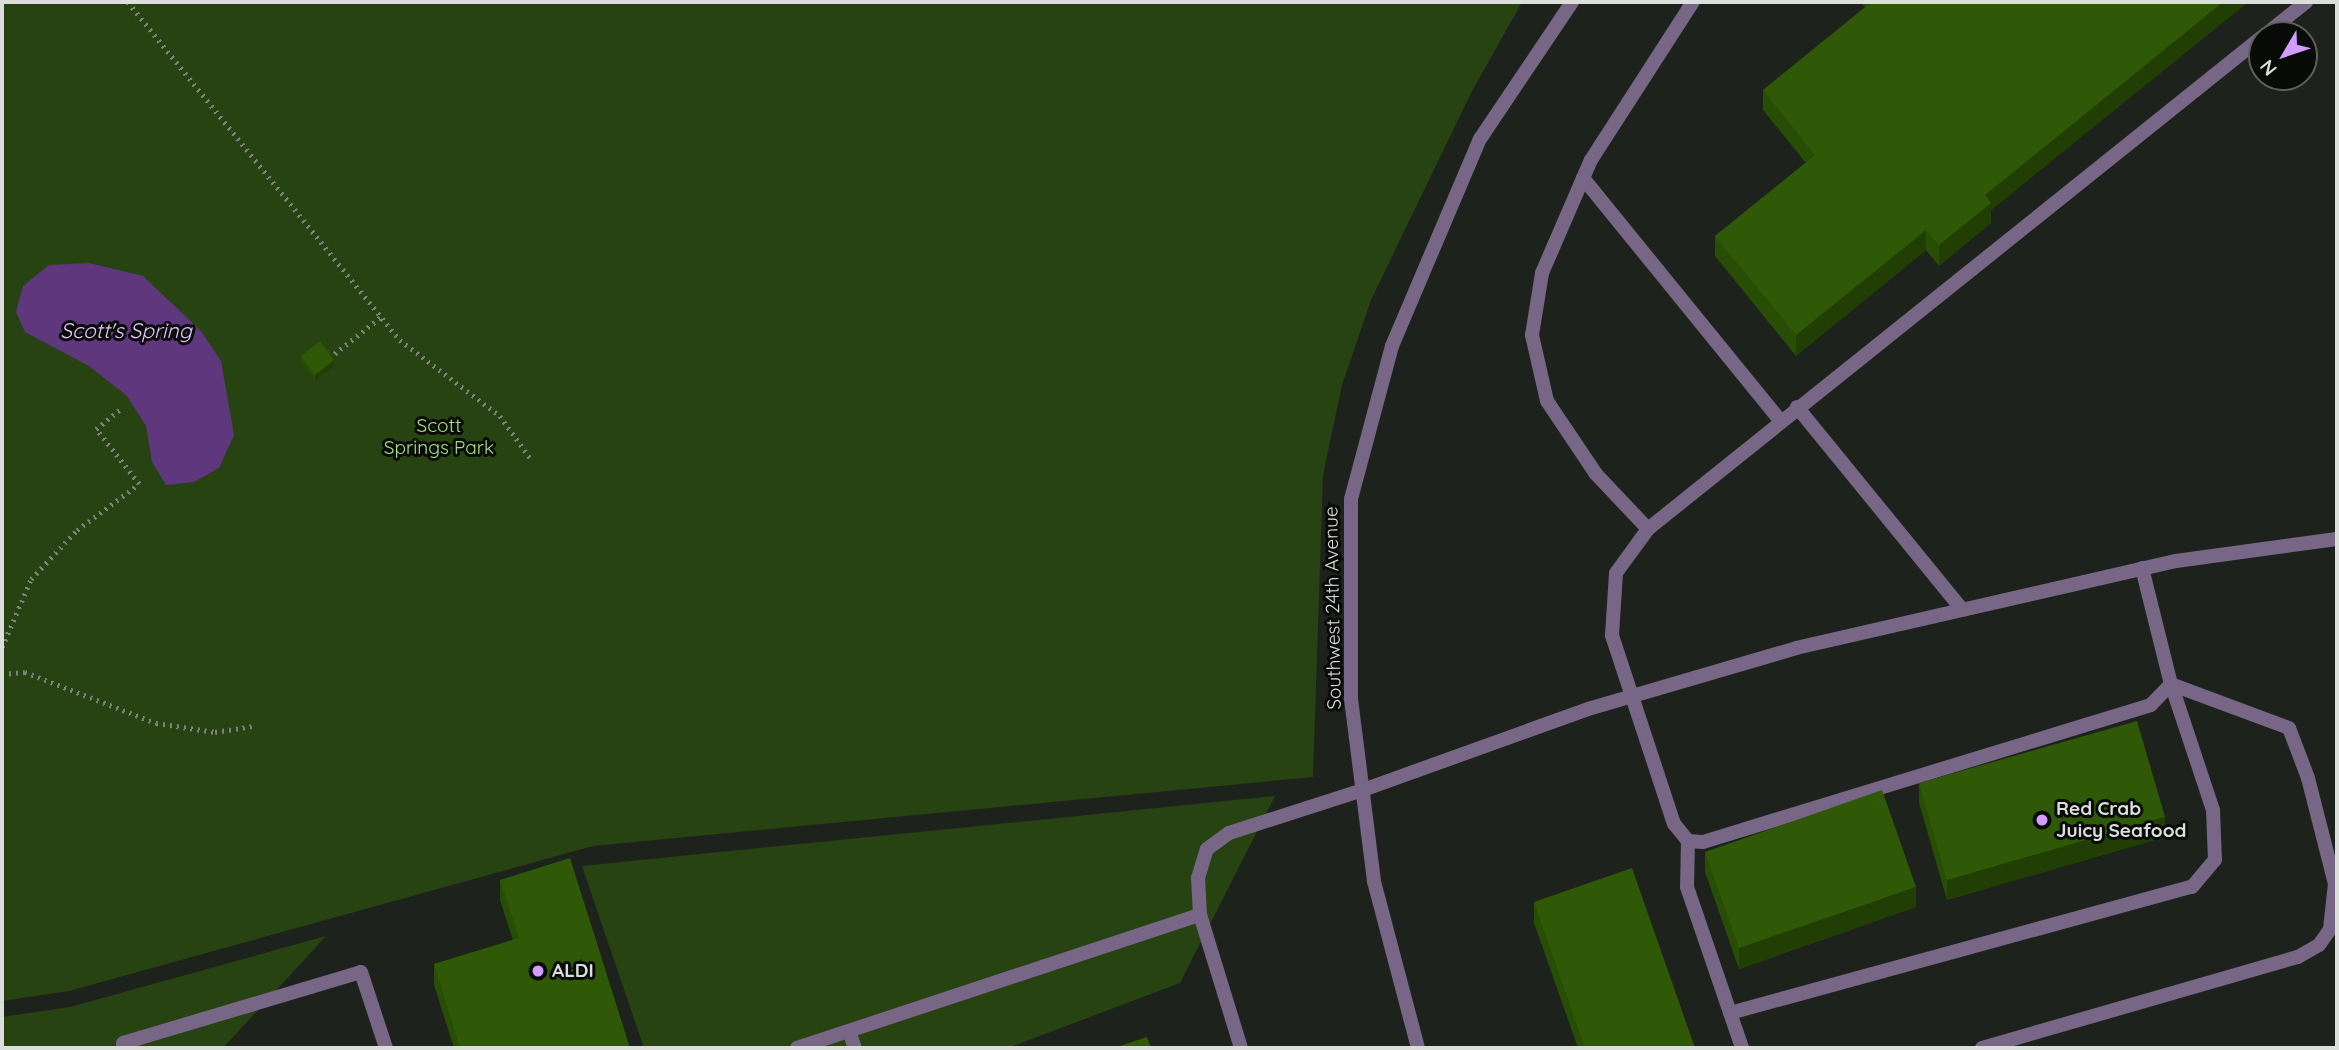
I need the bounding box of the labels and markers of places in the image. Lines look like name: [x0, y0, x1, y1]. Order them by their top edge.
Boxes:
place label: Red Crab Juicy Seafood: [2056, 798, 2186, 842]
marker: Red Crab Juicy Seafood: [2034, 812, 2050, 828]
place label: ALDI: [552, 960, 594, 982]
marker: ALDI: [530, 963, 546, 979]

